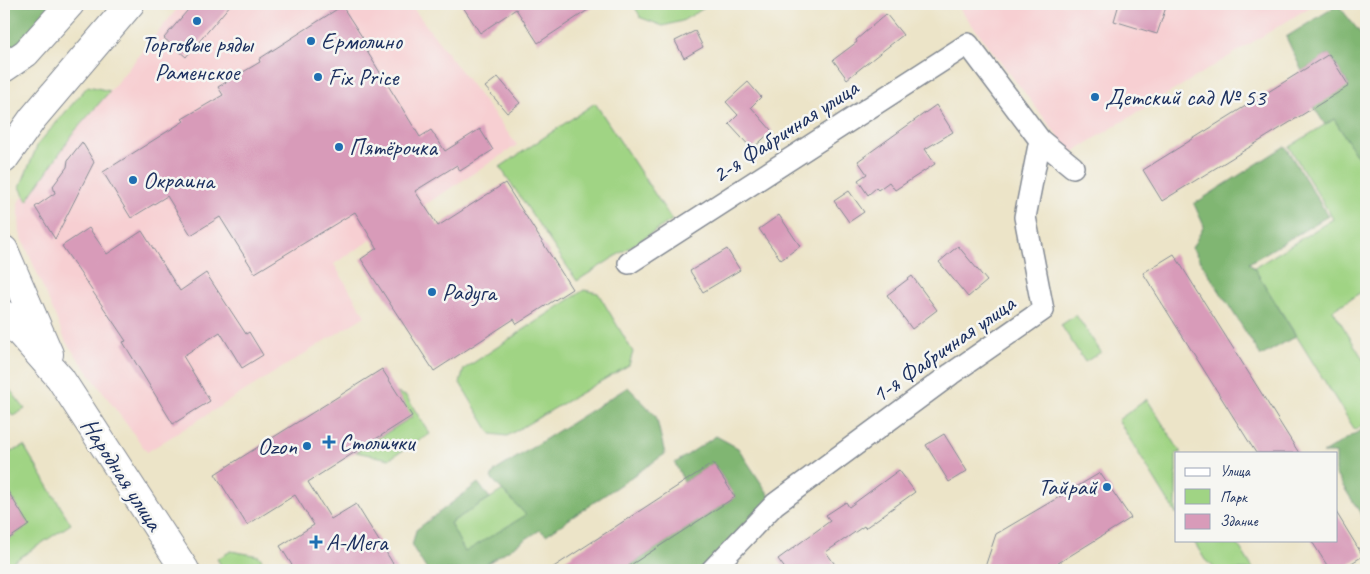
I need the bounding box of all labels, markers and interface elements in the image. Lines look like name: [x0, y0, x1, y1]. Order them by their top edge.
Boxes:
marker: Торговые ряды Раменское: [191, 15, 203, 27]
place label: Ермолино: [321, 26, 403, 56]
place label: Торговые ряды Раменское: [141, 29, 255, 87]
marker: Ермолино: [305, 35, 317, 47]
place label: Fix Price: [328, 62, 401, 92]
marker: Fix Price: [312, 71, 324, 83]
street label: 2-я Фабричная улица: [706, 72, 865, 189]
place label: Детский сад № 53: [1105, 82, 1268, 112]
marker: Детский сад № 53: [1089, 91, 1101, 103]
place label: Пятёрочка: [349, 132, 438, 162]
marker: Пятёрочка: [333, 141, 345, 153]
place label: Окраина: [143, 165, 216, 195]
marker: Окраина: [127, 174, 139, 186]
place label: Радуга: [442, 277, 498, 307]
marker: Радуга: [426, 286, 438, 298]
street label: 1-я Фабричная улица: [865, 288, 1022, 410]
street label: Народная улица: [74, 412, 170, 537]
place label: Столички: [339, 427, 417, 457]
place label: Ozon: [258, 431, 297, 461]
marker: Столички: [323, 436, 335, 448]
marker: Ozon: [301, 440, 313, 452]
legend: [1175, 452, 1338, 542]
text: Улица: [1220, 462, 1251, 481]
place label: Тайрай: [1038, 472, 1099, 502]
marker: Тайрай: [1101, 481, 1113, 493]
text: Парк: [1220, 488, 1248, 507]
text: Здание: [1220, 512, 1259, 531]
place label: А-Мега: [326, 527, 389, 557]
marker: А-Мега: [310, 536, 322, 548]

